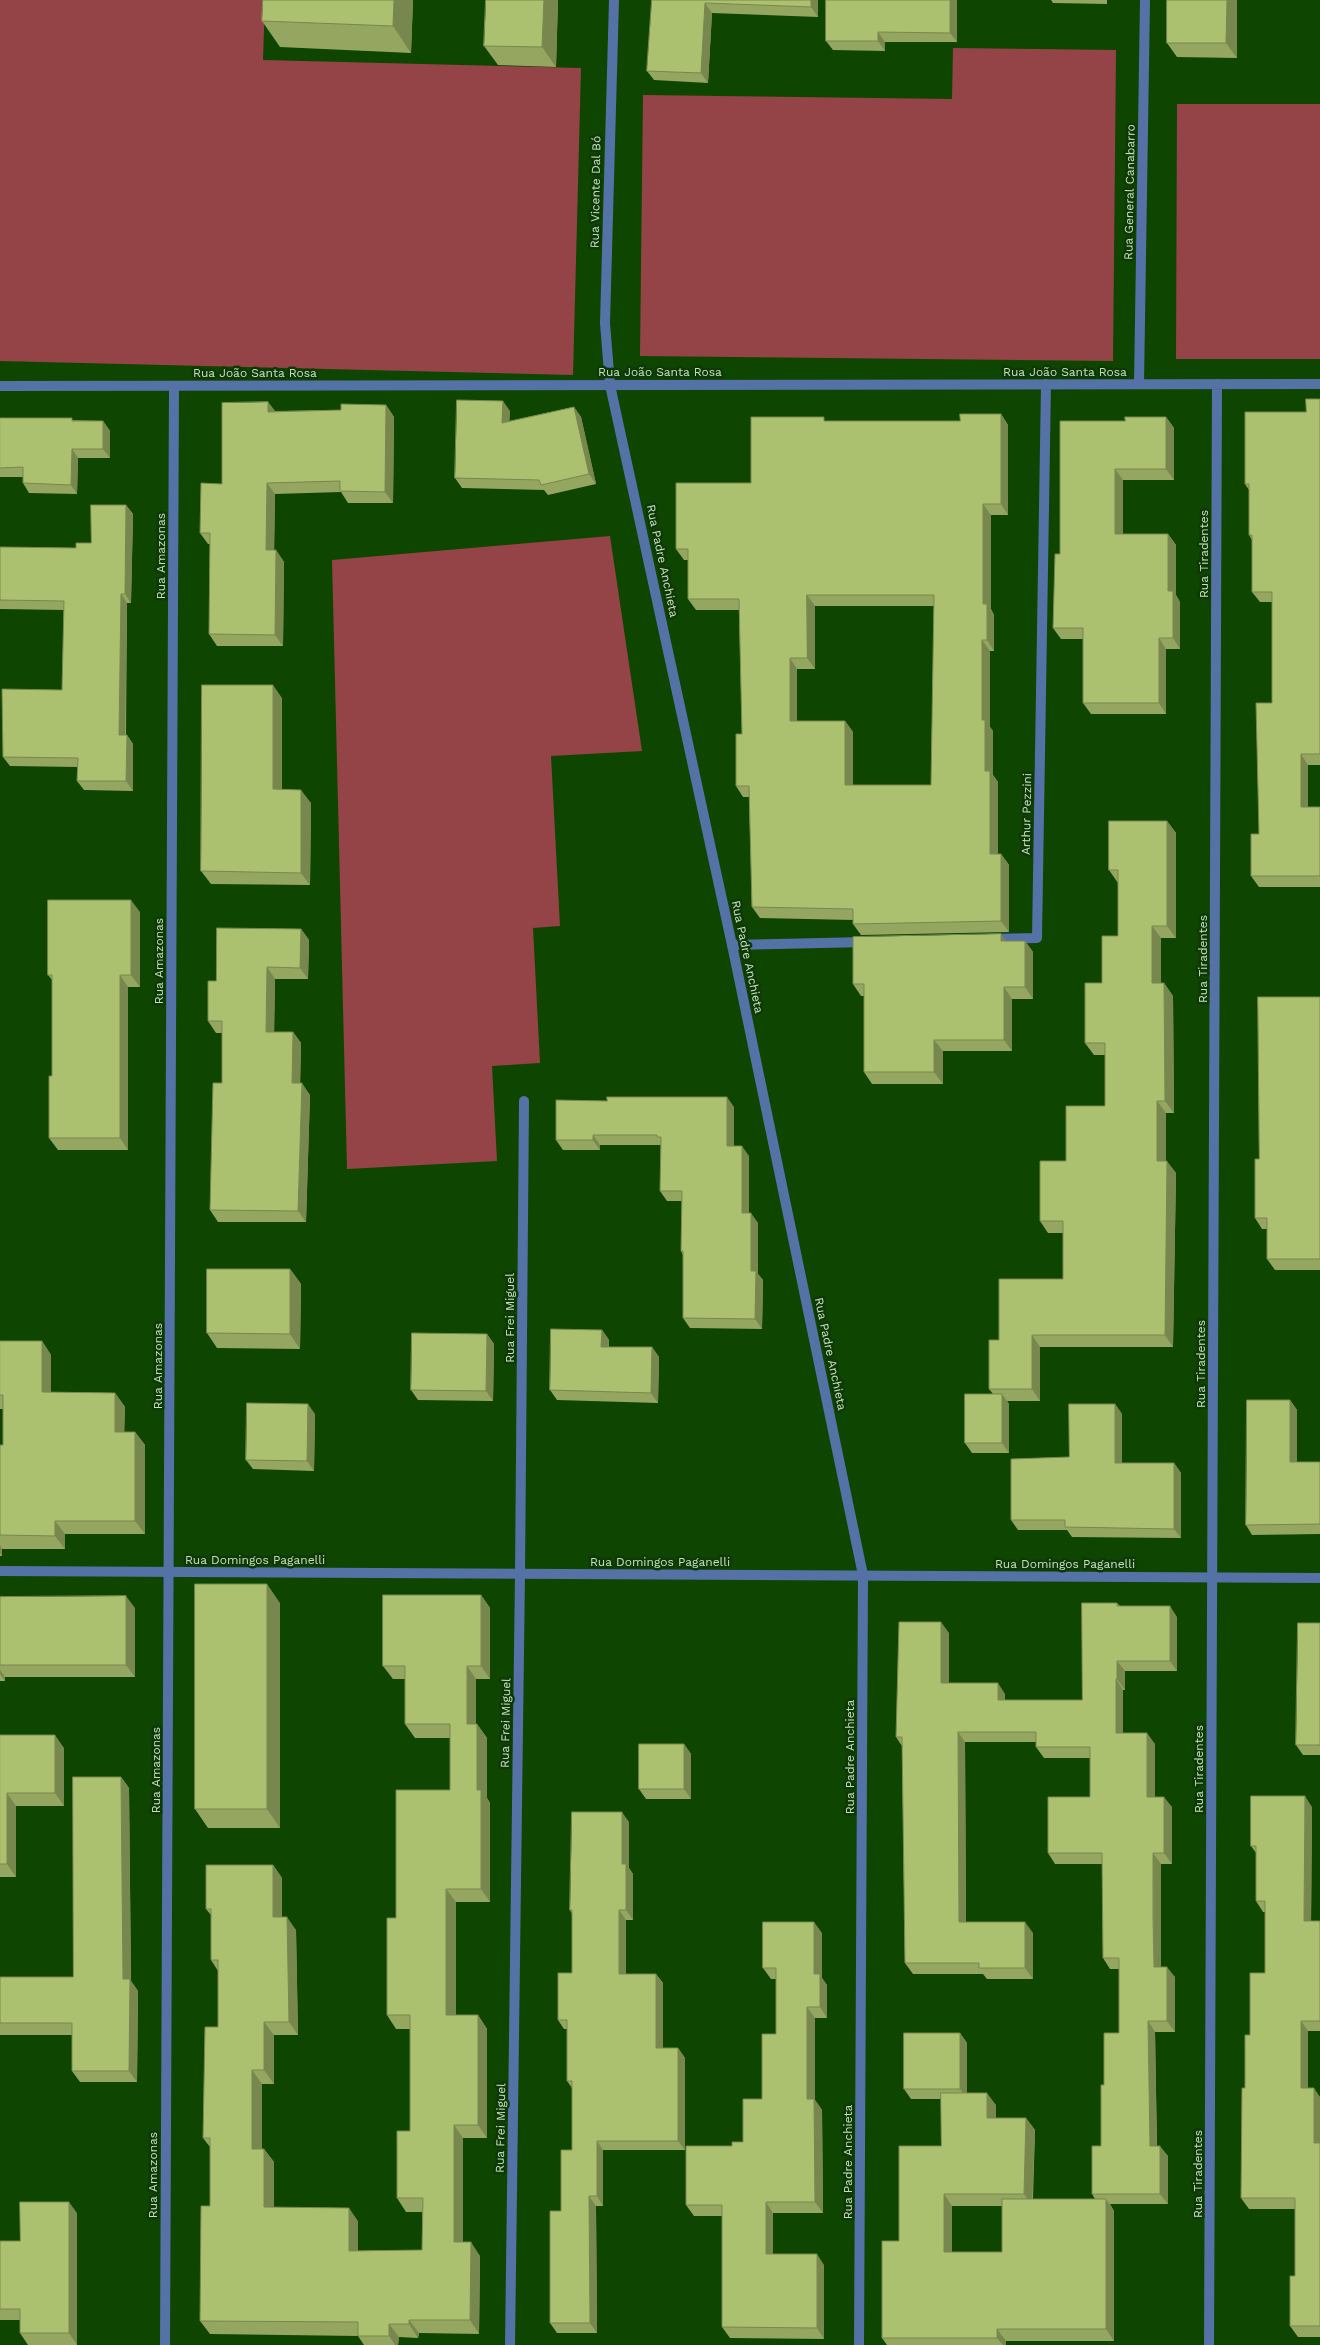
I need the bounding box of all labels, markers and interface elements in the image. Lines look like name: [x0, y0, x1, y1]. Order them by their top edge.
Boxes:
street label: Rua General Canabarro: [1122, 124, 1138, 260]
street label: Rua Vicente Dal Bó: [588, 136, 604, 248]
street label: Rua João Santa Rosa: [598, 365, 722, 379]
street label: Rua João Santa Rosa: [1003, 365, 1127, 379]
street label: Rua João Santa Rosa: [193, 366, 317, 380]
street label: Rua Padre Anchieta: [643, 503, 681, 619]
street label: Rua Tiradentes: [1197, 510, 1211, 598]
street label: Rua Amazonas: [154, 513, 168, 599]
street label: Arthur Pezzini: [1019, 773, 1035, 855]
street label: Rua Padre Anchieta: [728, 899, 766, 1015]
street label: Rua Tiradentes: [1196, 915, 1210, 1003]
street label: Rua Amazonas: [152, 918, 166, 1004]
street label: Rua Frei Miguel: [503, 1273, 517, 1363]
street label: Rua Padre Anchieta: [811, 1296, 849, 1412]
street label: Rua Tiradentes: [1194, 1320, 1208, 1408]
street label: Rua Amazonas: [151, 1323, 165, 1409]
street label: Rua Domingos Paganelli: [185, 1553, 325, 1567]
street label: Rua Domingos Paganelli: [590, 1555, 730, 1569]
street label: Rua Domingos Paganelli: [995, 1557, 1135, 1571]
street label: Rua Frei Miguel: [498, 1678, 514, 1768]
street label: Rua Padre Anchieta: [843, 1700, 857, 1814]
street label: Rua Tiradentes: [1192, 1725, 1206, 1813]
street label: Rua Amazonas: [149, 1727, 163, 1813]
street label: Rua Frei Miguel: [493, 2083, 509, 2173]
street label: Rua Padre Anchieta: [841, 2105, 855, 2219]
street label: Rua Tiradentes: [1191, 2130, 1205, 2218]
street label: Rua Amazonas: [146, 2132, 160, 2218]

